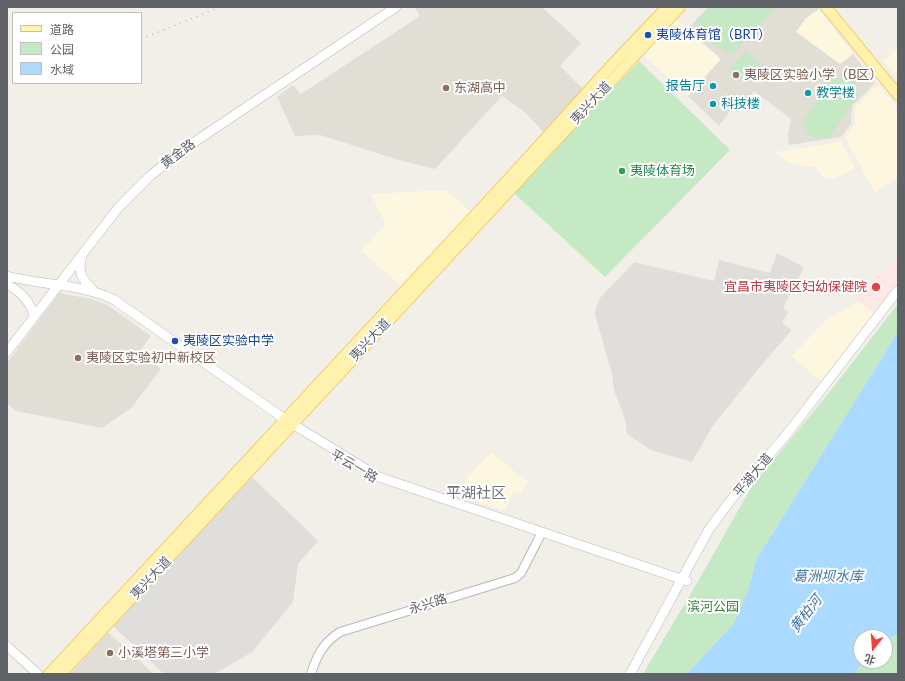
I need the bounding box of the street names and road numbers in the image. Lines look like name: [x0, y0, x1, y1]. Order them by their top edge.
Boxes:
street label: 夷兴大道: [568, 79, 614, 127]
street label: 黄金路: [158, 136, 198, 172]
street label: 夷兴大道: [347, 316, 393, 364]
street label: 平云一路: [328, 446, 380, 486]
street label: 平湖大道: [730, 450, 776, 500]
street label: 夷兴大道: [128, 554, 174, 602]
street label: 永兴路: [407, 591, 449, 617]

